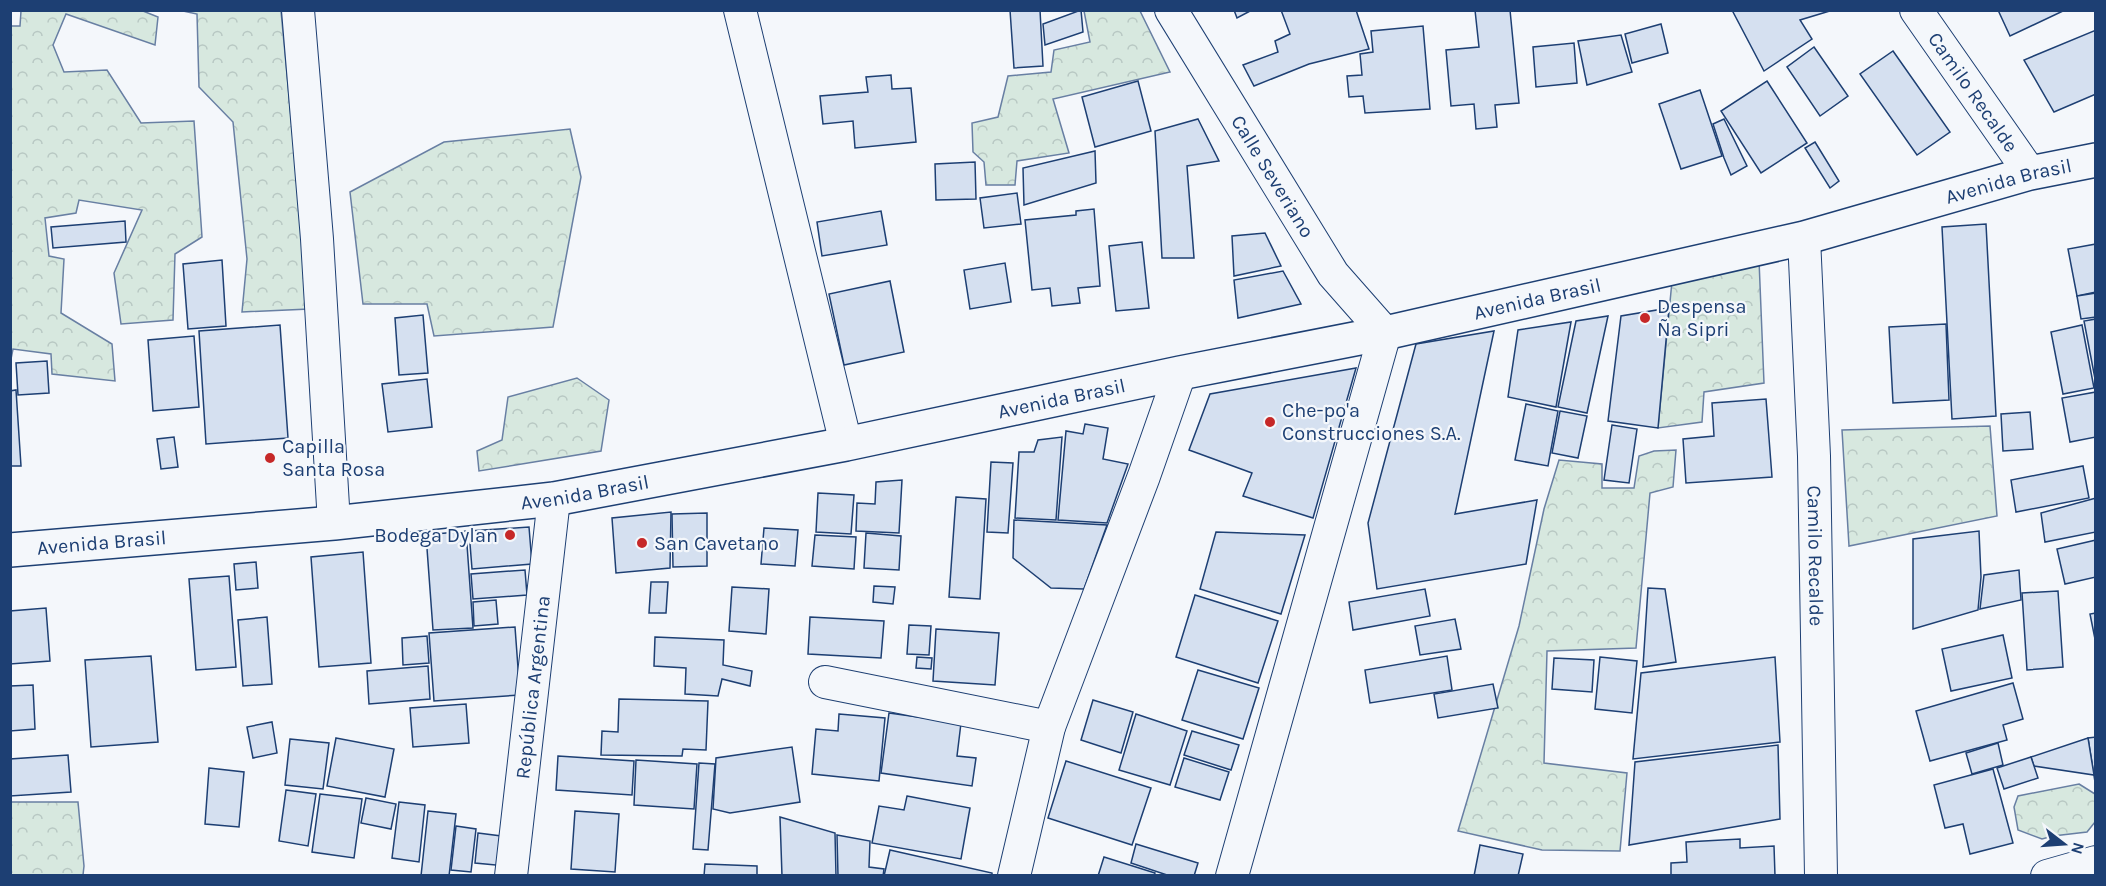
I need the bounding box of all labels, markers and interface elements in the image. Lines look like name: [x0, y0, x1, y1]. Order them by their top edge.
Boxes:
street label: Camilo Recalde: [1924, 28, 2023, 156]
street label: Calle Severiano: [1227, 111, 1319, 242]
street label: Avenida Brasil: [1943, 154, 2074, 208]
street label: Avenida Brasil: [1471, 273, 1603, 324]
place label: Despensa Ña Sipri: [1657, 295, 1747, 341]
marker: Despensa Ña Sipri: [1638, 311, 1652, 325]
street label: Avenida Brasil: [996, 373, 1128, 423]
place label: Che-po'a Construcciones S.A.: [1282, 399, 1460, 445]
marker: Che-po'a Construcciones S.A.: [1263, 415, 1277, 429]
place label: Capilla Santa Rosa: [282, 435, 385, 481]
marker: Capilla Santa Rosa: [263, 451, 277, 465]
street label: Avenida Brasil: [520, 470, 651, 514]
street label: Camilo Recalde: [1803, 485, 1828, 626]
place label: Bodega Dylan: [374, 524, 498, 547]
street label: Avenida Brasil: [36, 526, 167, 559]
marker: Bodega Dylan: [503, 528, 517, 542]
place label: San Cavetano: [654, 532, 779, 555]
marker: San Cavetano: [635, 536, 649, 550]
street label: República Argentina: [511, 594, 554, 780]
north arrow: [2034, 814, 2094, 874]
text: N: [2067, 840, 2089, 857]

